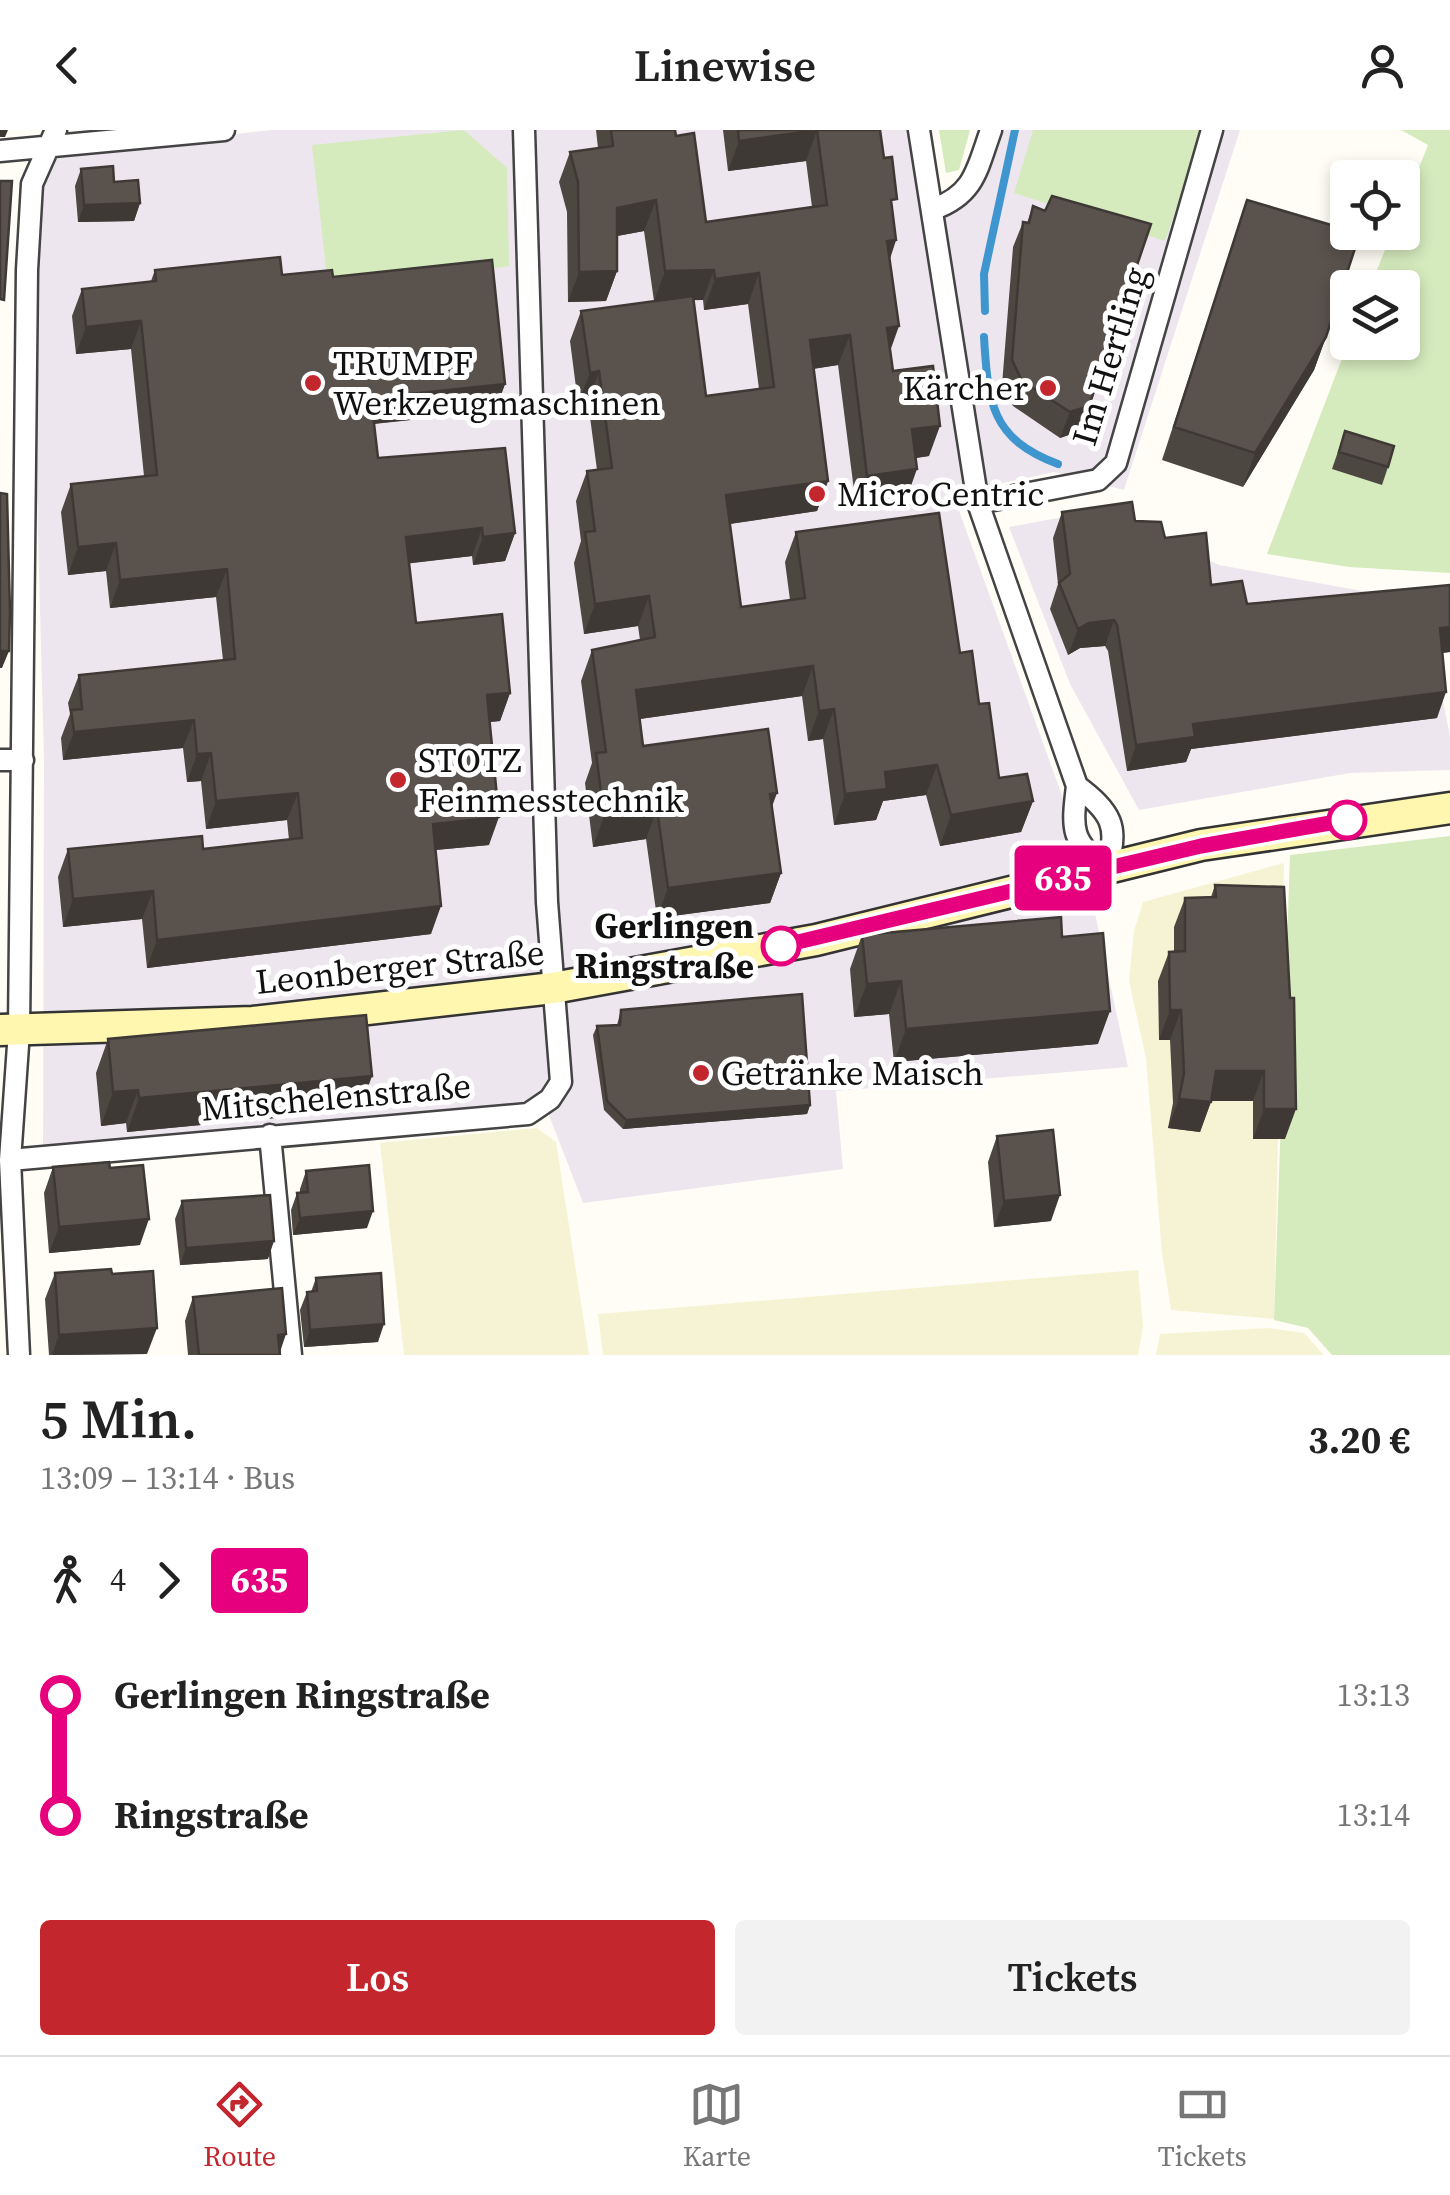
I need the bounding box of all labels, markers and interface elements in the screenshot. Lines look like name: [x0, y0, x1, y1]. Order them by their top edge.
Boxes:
text: Linewise: [634, 34, 816, 96]
icon: back: [40, 38, 95, 93]
icon: person: [1355, 38, 1410, 93]
map controls: [1330, 160, 1420, 360]
button: locate: [1330, 160, 1420, 250]
street label: Im Hertling: [1060, 261, 1160, 451]
button: layers: [1330, 270, 1420, 360]
place label: TRUMPF Werkzeugmaschinen: [333, 339, 661, 427]
place label: Kärcher: [903, 364, 1028, 412]
marker: TRUMPF Werkzeugmaschinen: [302, 372, 324, 394]
marker: Kärcher: [1037, 377, 1059, 399]
place label: MicroCentric: [837, 470, 1044, 518]
marker: MicroCentric: [806, 483, 828, 505]
place label: STOTZ Feinmesstechnik: [418, 736, 685, 824]
marker: STOTZ Feinmesstechnik: [387, 769, 409, 791]
unlabelled marker: [1328, 801, 1366, 839]
line badge: 635: [1006, 846, 1120, 910]
text: 635: [1035, 854, 1091, 902]
place label: Gerlingen Ringstraße: [575, 902, 754, 990]
marker: Gerlingen Ringstraße: [762, 927, 800, 965]
street label: Leonberger Straße: [253, 928, 547, 1006]
place label: Getränke Maisch: [721, 1049, 984, 1097]
street label: Mitschelenstraße: [199, 1061, 473, 1133]
marker: Getränke Maisch: [690, 1062, 712, 1084]
text: 5 Min.: [40, 1381, 197, 1456]
text: 3.20 €: [1308, 1414, 1410, 1466]
text: 13:09 – 13:14 · Bus: [40, 1456, 295, 1500]
icon: walk: [40, 1553, 95, 1608]
icon: forward: [141, 1553, 196, 1608]
text: 635: [231, 1556, 288, 1604]
text: 4: [110, 1558, 126, 1602]
text: Gerlingen Ringstraße: [114, 1669, 490, 1721]
text: 13:13: [1336, 1673, 1410, 1717]
text: Ringstraße: [114, 1789, 309, 1841]
text: 13:14: [1336, 1793, 1410, 1837]
button: Los: [40, 1920, 715, 2035]
button: Tickets: [735, 1920, 1410, 2035]
tab: Route: [203, 2077, 276, 2175]
tab: Karte: [683, 2077, 751, 2175]
tab: Tickets: [1158, 2077, 1247, 2175]

